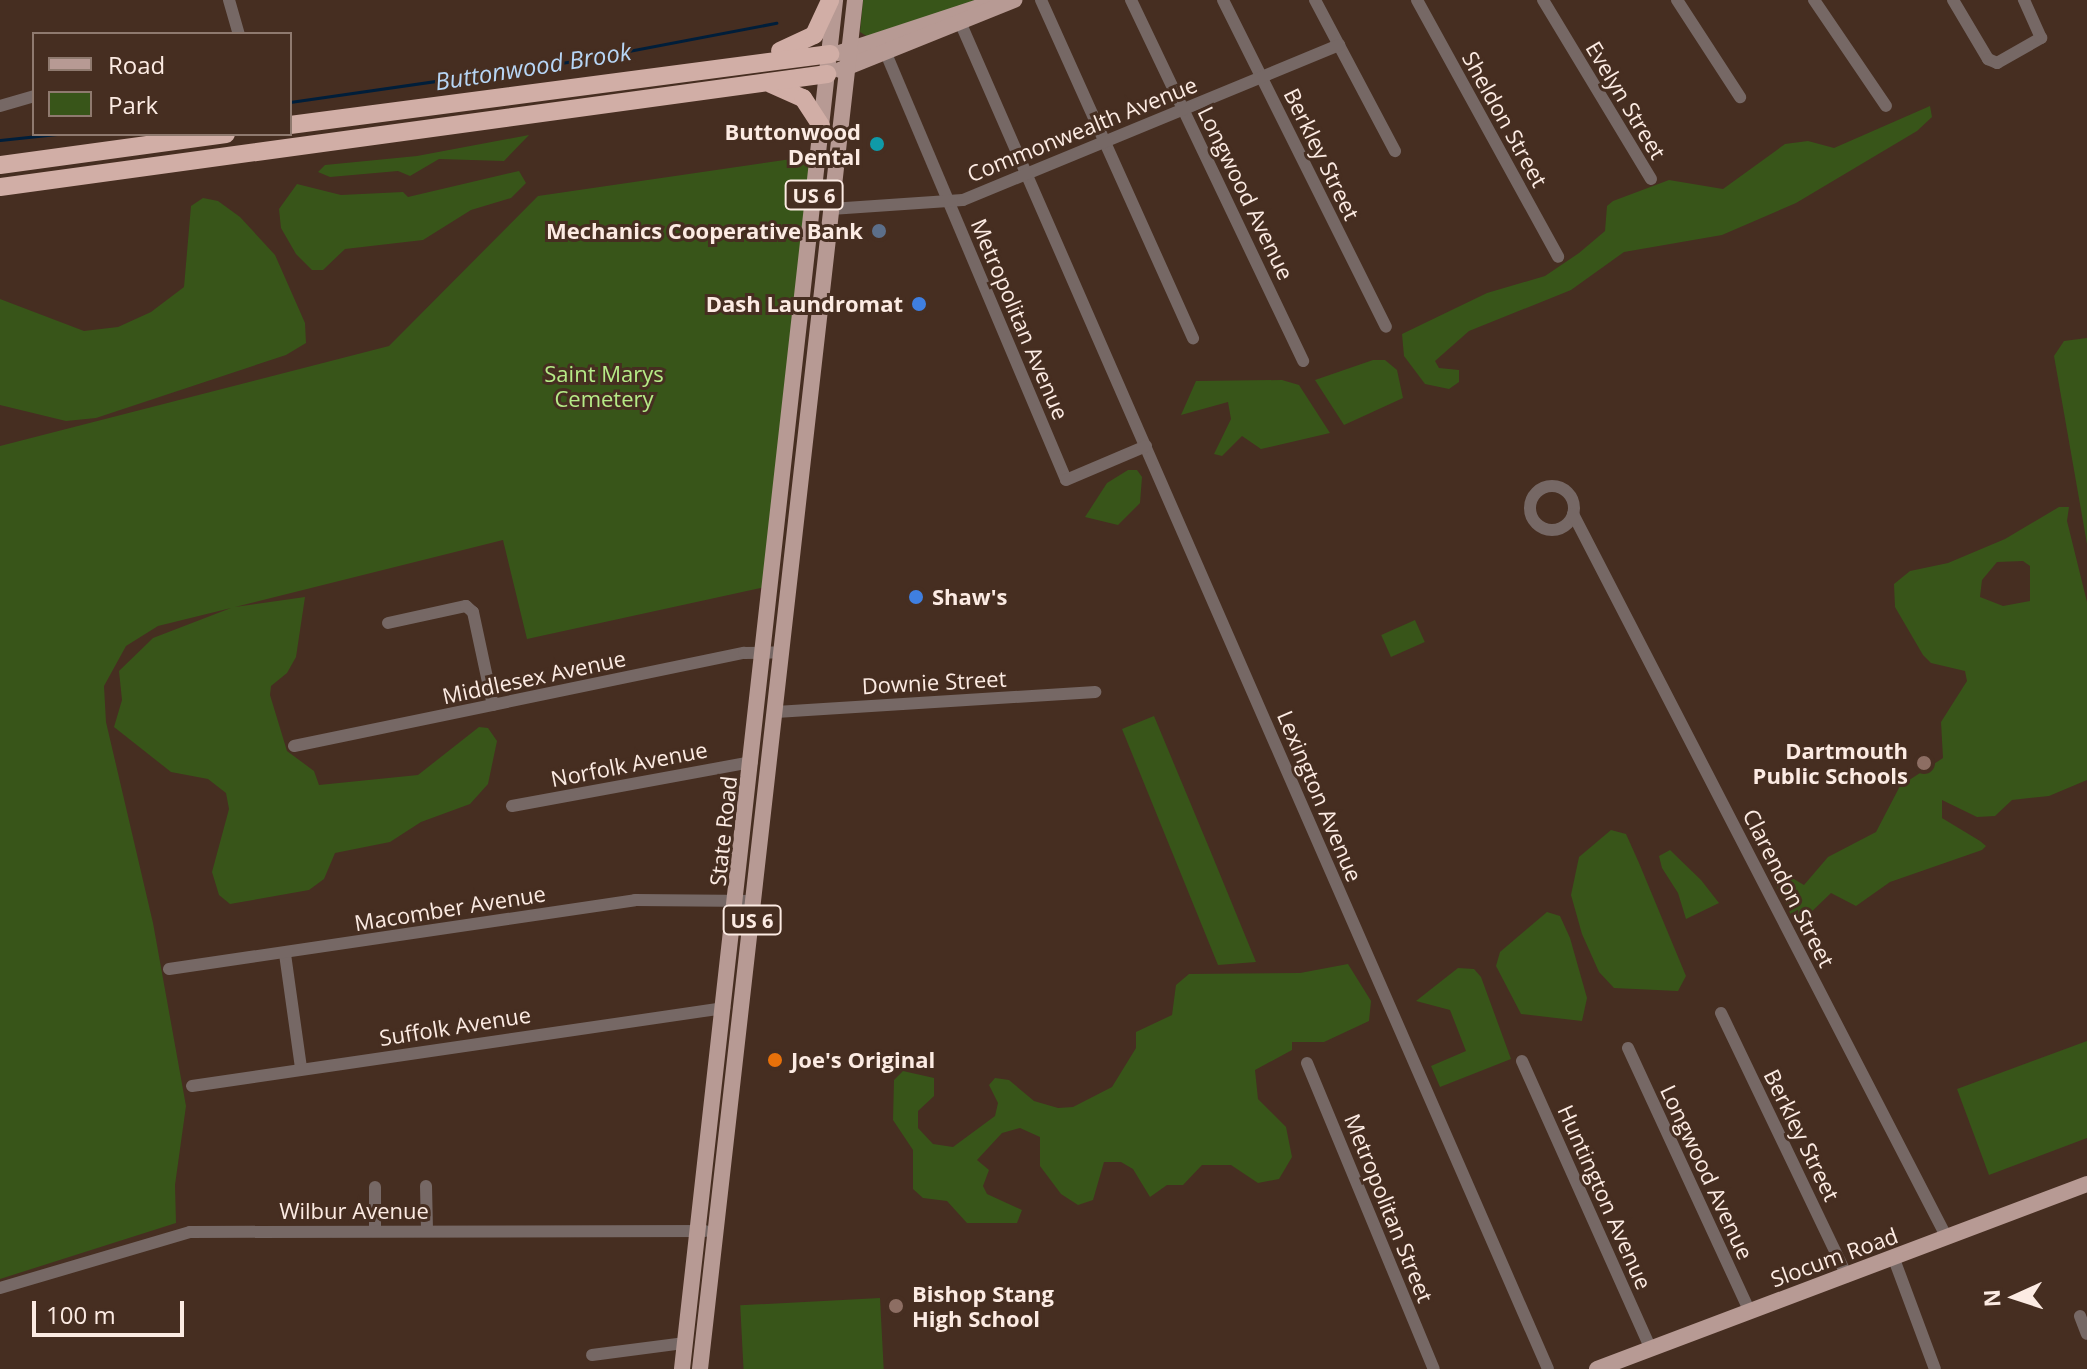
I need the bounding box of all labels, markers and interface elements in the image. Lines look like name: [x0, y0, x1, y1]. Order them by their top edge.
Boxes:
legend: [32, 32, 292, 136]
water label: Buttonwood Brook: [433, 36, 633, 96]
street label: Evelyn Street: [1580, 36, 1672, 164]
street label: Sheldon Street: [1457, 47, 1553, 191]
text: Road: [108, 48, 165, 81]
street label: Commonwealth Avenue: [963, 71, 1201, 187]
street label: Berkley Street: [1279, 84, 1365, 224]
text: Park: [108, 88, 158, 121]
street label: Longwood Avenue: [1193, 102, 1299, 284]
place label: Buttonwood Dental: [725, 118, 861, 170]
marker: Buttonwood Dental: [868, 135, 886, 153]
road number: US 6: [784, 179, 844, 211]
street label: Metropolitan Avenue: [966, 214, 1074, 424]
place label: Mechanics Cooperative Bank: [546, 218, 863, 244]
marker: Mechanics Cooperative Bank: [870, 222, 888, 240]
place label: Dash Laundromat: [706, 291, 903, 317]
marker: Dash Laundromat: [910, 295, 928, 313]
park label: Saint Marys Cemetery: [544, 360, 664, 412]
place label: Shaw's: [932, 584, 1007, 610]
marker: Shaw's: [907, 588, 925, 606]
street label: Middlesex Avenue: [440, 645, 628, 709]
street label: Downie Street: [861, 665, 1007, 699]
street label: Lexington Avenue: [1272, 707, 1368, 885]
street label: Norfolk Avenue: [549, 736, 709, 792]
place label: Dartmouth Public Schools: [1753, 737, 1908, 788]
marker: Dartmouth Public Schools: [1915, 754, 1933, 772]
street label: State Road: [704, 775, 742, 887]
street label: Clarendon Street: [1738, 805, 1840, 971]
street label: Macomber Avenue: [352, 880, 548, 936]
road number: US 6: [722, 904, 782, 936]
street label: Suffolk Avenue: [377, 1001, 533, 1051]
place label: Joe's Original: [791, 1047, 935, 1073]
marker: Joe's Original: [766, 1051, 784, 1069]
street label: Berkley Street: [1759, 1065, 1845, 1205]
street label: Longwood Avenue: [1655, 1081, 1759, 1263]
street label: Huntington Avenue: [1552, 1101, 1658, 1293]
street label: Metropolitan Street: [1339, 1110, 1439, 1306]
street label: Wilbur Avenue: [279, 1198, 429, 1224]
street label: Slocum Road: [1767, 1222, 1901, 1292]
north arrow: [1975, 1257, 2055, 1337]
place label: Bishop Stang High School: [912, 1280, 1054, 1332]
scale bar: [36, 1285, 188, 1335]
text: N: [1976, 1289, 2006, 1308]
marker: Bishop Stang High School: [887, 1297, 905, 1315]
text: 100 m: [46, 1298, 116, 1331]

